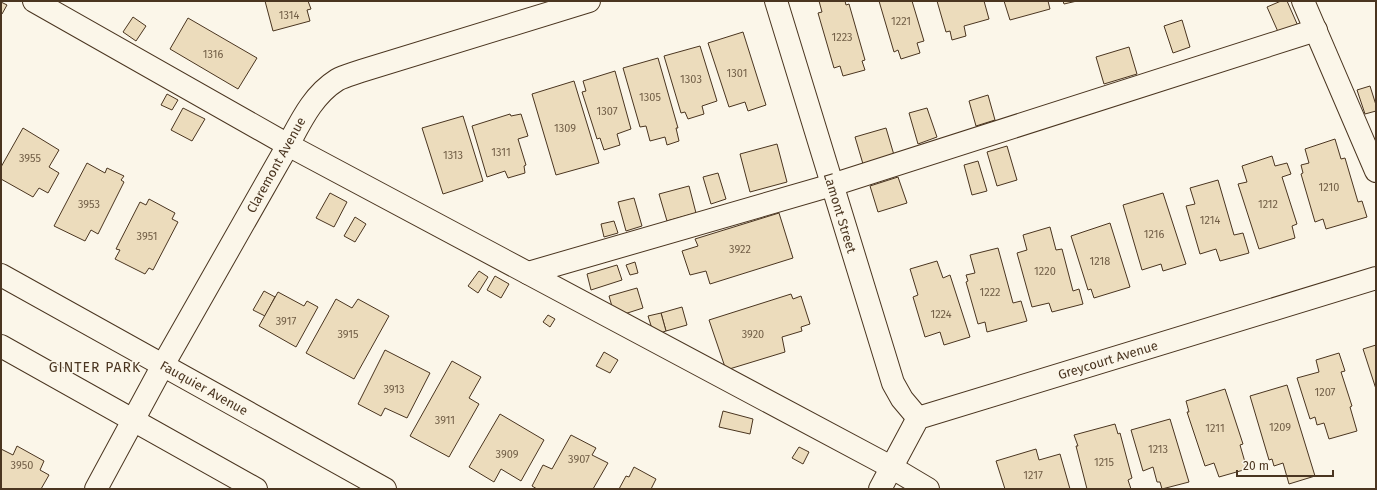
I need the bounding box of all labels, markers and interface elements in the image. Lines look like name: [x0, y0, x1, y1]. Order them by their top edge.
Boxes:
house number: 1314: [279, 9, 299, 22]
house number: 1221: [891, 15, 911, 28]
house number: 1223: [831, 31, 853, 44]
house number: 1316: [203, 48, 223, 61]
house number: 1301: [727, 67, 747, 80]
house number: 1303: [680, 73, 702, 86]
house number: 1305: [639, 91, 661, 104]
house number: 1307: [596, 105, 618, 118]
street label: Claremont Avenue: [243, 114, 309, 216]
house number: 1309: [554, 122, 576, 135]
house number: 1311: [491, 146, 511, 159]
house number: 1313: [443, 149, 463, 162]
house number: 3955: [19, 152, 42, 165]
street label: Lamont Street: [821, 171, 859, 255]
house number: 1210: [1319, 181, 1339, 194]
house number: 3953: [78, 198, 100, 211]
house number: 1212: [1258, 198, 1278, 211]
house number: 1214: [1200, 214, 1220, 227]
house number: 1216: [1144, 228, 1164, 241]
house number: 3951: [137, 230, 157, 243]
house number: 3922: [729, 243, 751, 256]
house number: 1218: [1090, 255, 1110, 268]
house number: 1220: [1034, 265, 1056, 278]
house number: 1222: [979, 286, 1001, 299]
house number: 1224: [930, 308, 952, 321]
house number: 3917: [276, 315, 296, 328]
house number: 3915: [337, 328, 359, 341]
house number: 3920: [742, 328, 764, 341]
street label: Greycourt Avenue: [1056, 338, 1160, 382]
street label: Fauquier Avenue: [158, 358, 250, 418]
district label: GINTER PARK: [49, 359, 141, 376]
house number: 3913: [383, 383, 405, 396]
house number: 1207: [1314, 386, 1336, 399]
house number: 3911: [435, 414, 455, 427]
house number: 1209: [1269, 421, 1291, 434]
house number: 1211: [1205, 422, 1225, 435]
house number: 1213: [1148, 443, 1168, 456]
house number: 3909: [496, 448, 519, 461]
scale bar: [1237, 452, 1333, 478]
house number: 3907: [568, 453, 590, 466]
house number: 1215: [1094, 456, 1115, 469]
house number: 3950: [11, 459, 33, 472]
text: 20 m: [1243, 459, 1269, 473]
house number: 1217: [1023, 469, 1043, 482]

